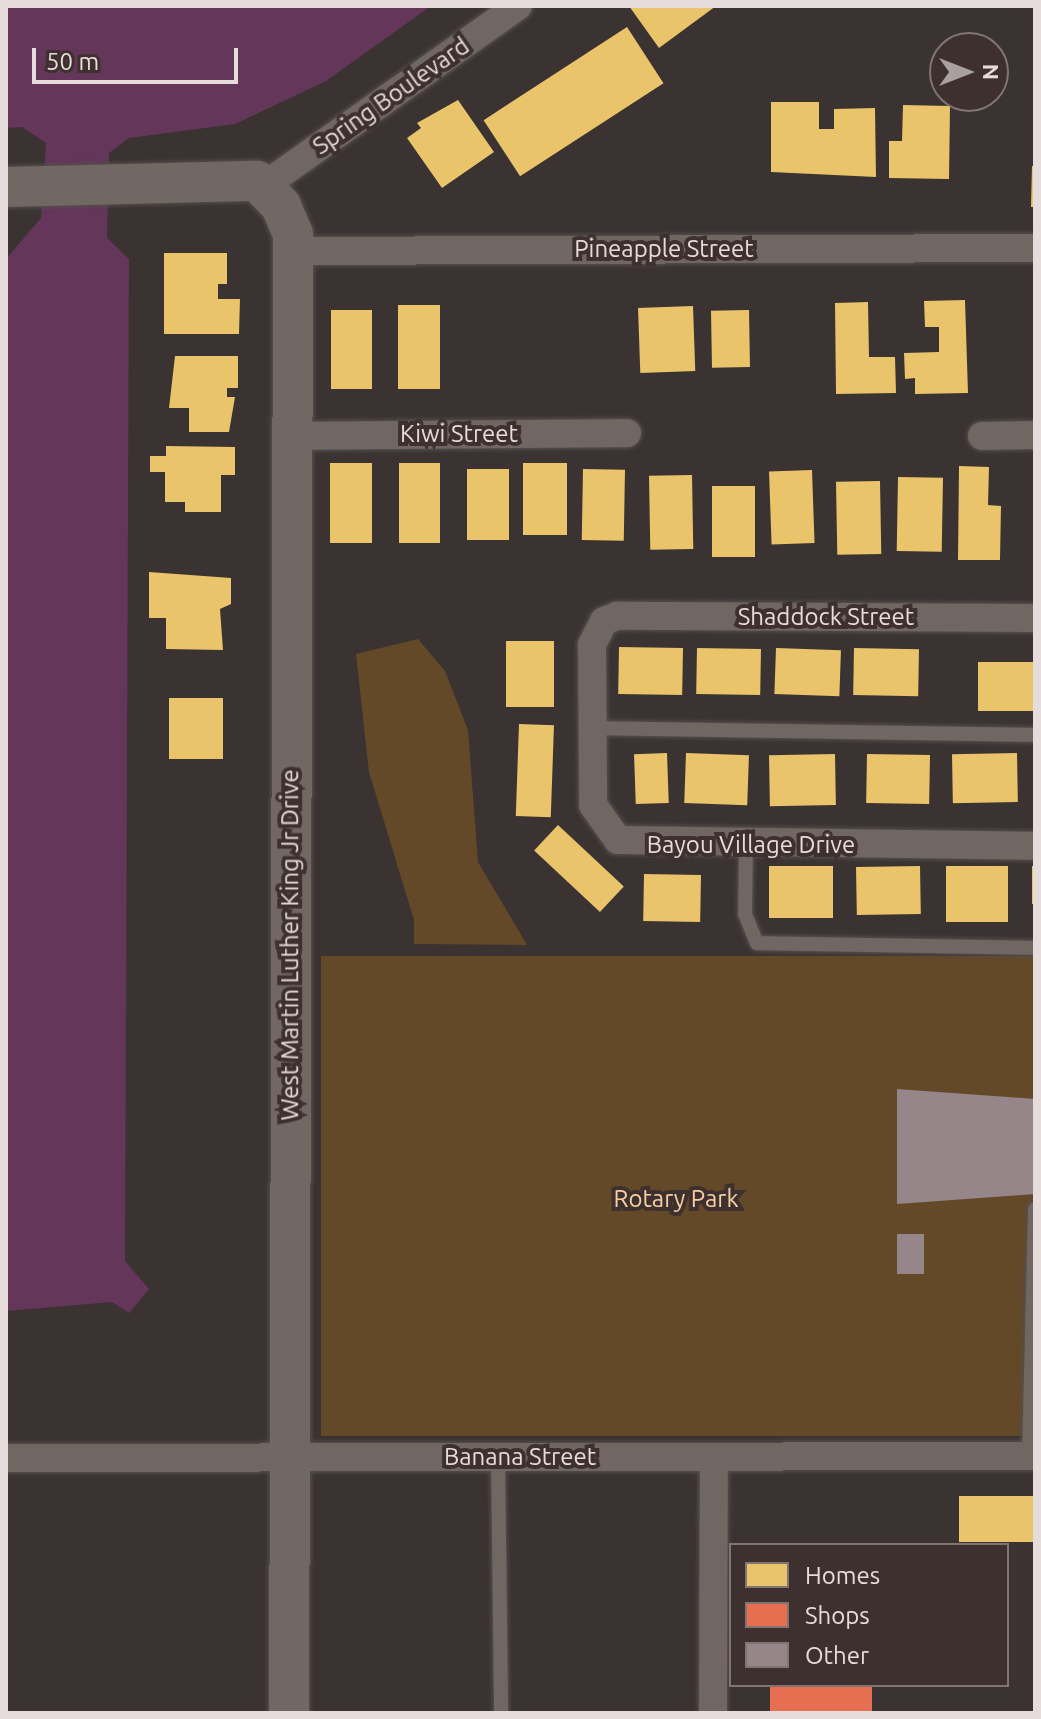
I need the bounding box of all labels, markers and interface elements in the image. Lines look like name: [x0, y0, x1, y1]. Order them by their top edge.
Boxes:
street label: Spring Boulevard: [307, 31, 475, 161]
scale bar: [36, 32, 242, 82]
north arrow: [929, 32, 1009, 112]
text: 50 m: [46, 48, 99, 75]
text: N: [979, 64, 1004, 80]
street label: Pineapple Street: [574, 235, 754, 263]
street label: Kiwi Street: [400, 420, 518, 448]
street label: Shaddock Street: [738, 603, 914, 631]
street label: West Martin Luther King Jr Drive: [276, 769, 304, 1121]
street label: Bayou Village Drive: [647, 831, 855, 859]
park label: Rotary Park: [613, 1185, 739, 1213]
street label: Banana Street: [444, 1443, 596, 1471]
legend: [729, 1543, 1009, 1687]
text: Homes: [805, 1562, 880, 1589]
text: Shops: [805, 1602, 870, 1629]
text: Other: [805, 1642, 869, 1669]

